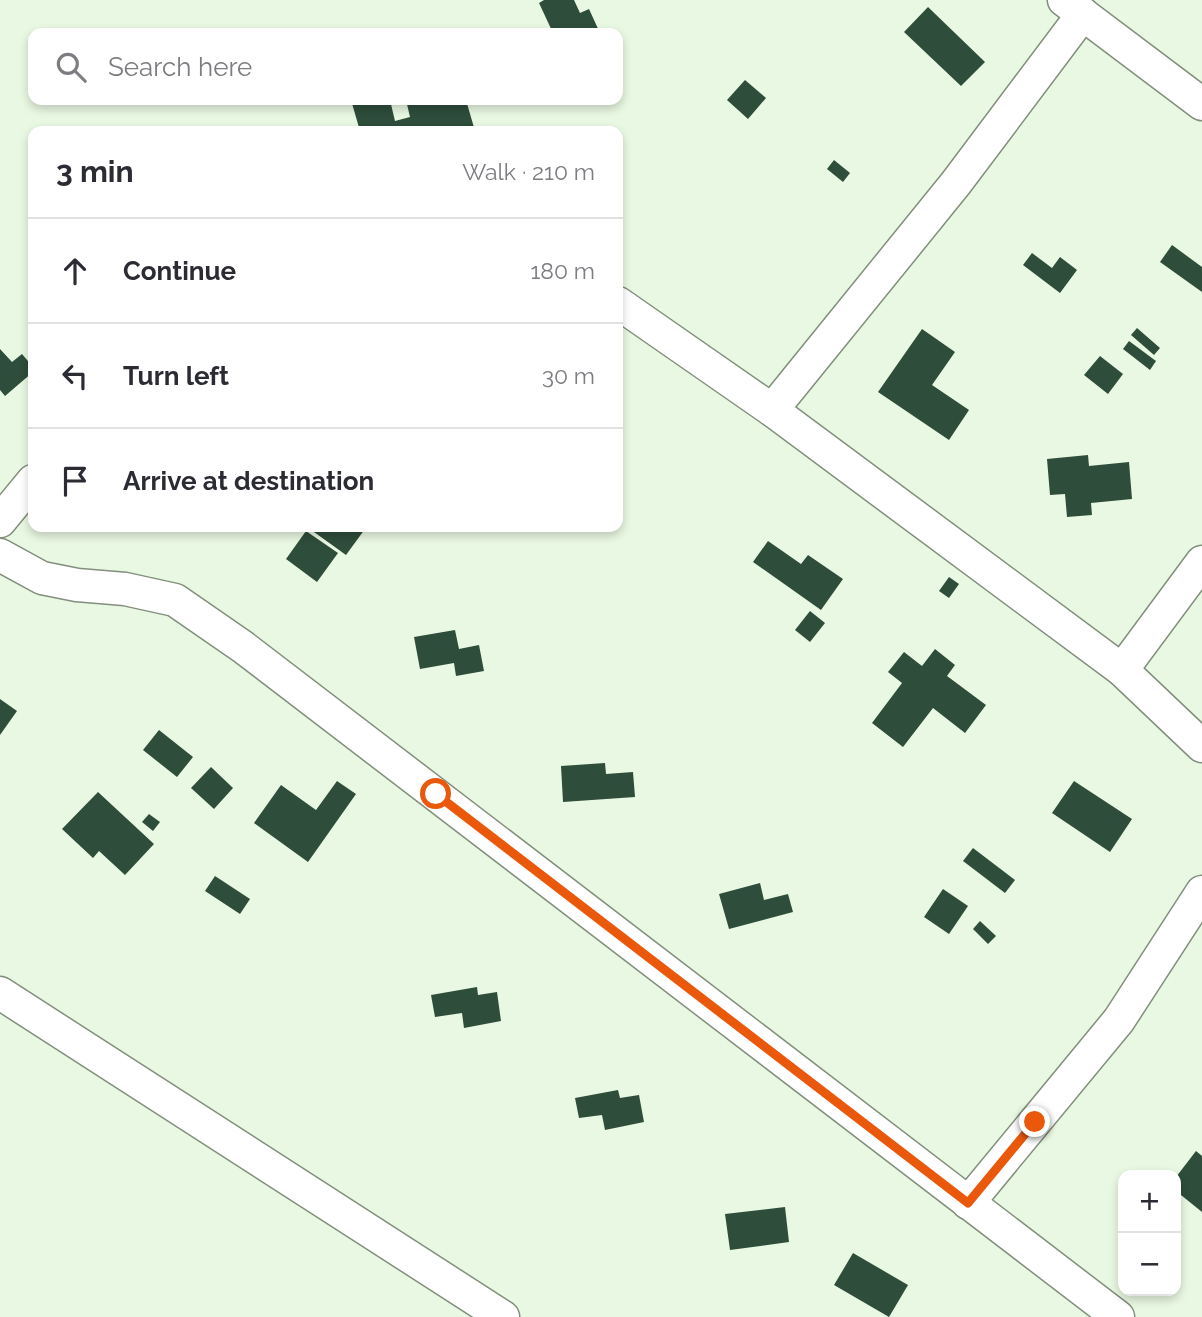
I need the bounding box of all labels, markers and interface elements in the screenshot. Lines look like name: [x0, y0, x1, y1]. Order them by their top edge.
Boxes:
search box: [28, 28, 623, 105]
icon: search: [52, 48, 90, 86]
text: Search here: [108, 52, 252, 82]
text: 3 min: [56, 154, 134, 189]
text: Walk · 210 m: [462, 158, 595, 185]
icon: ahead: [56, 252, 94, 290]
text: Continue: [123, 256, 236, 286]
text: 180 m: [530, 257, 595, 284]
icon: left: [56, 357, 94, 395]
text: Turn left: [123, 361, 229, 391]
text: 30 m: [542, 362, 595, 389]
icon: arrive: [56, 462, 94, 500]
text: Arrive at destination: [123, 466, 374, 496]
route start: [420, 778, 451, 809]
route end: [1019, 1106, 1050, 1137]
map controls: [1118, 1170, 1181, 1296]
button: +: [1118, 1170, 1181, 1233]
button: −: [1118, 1233, 1181, 1296]

